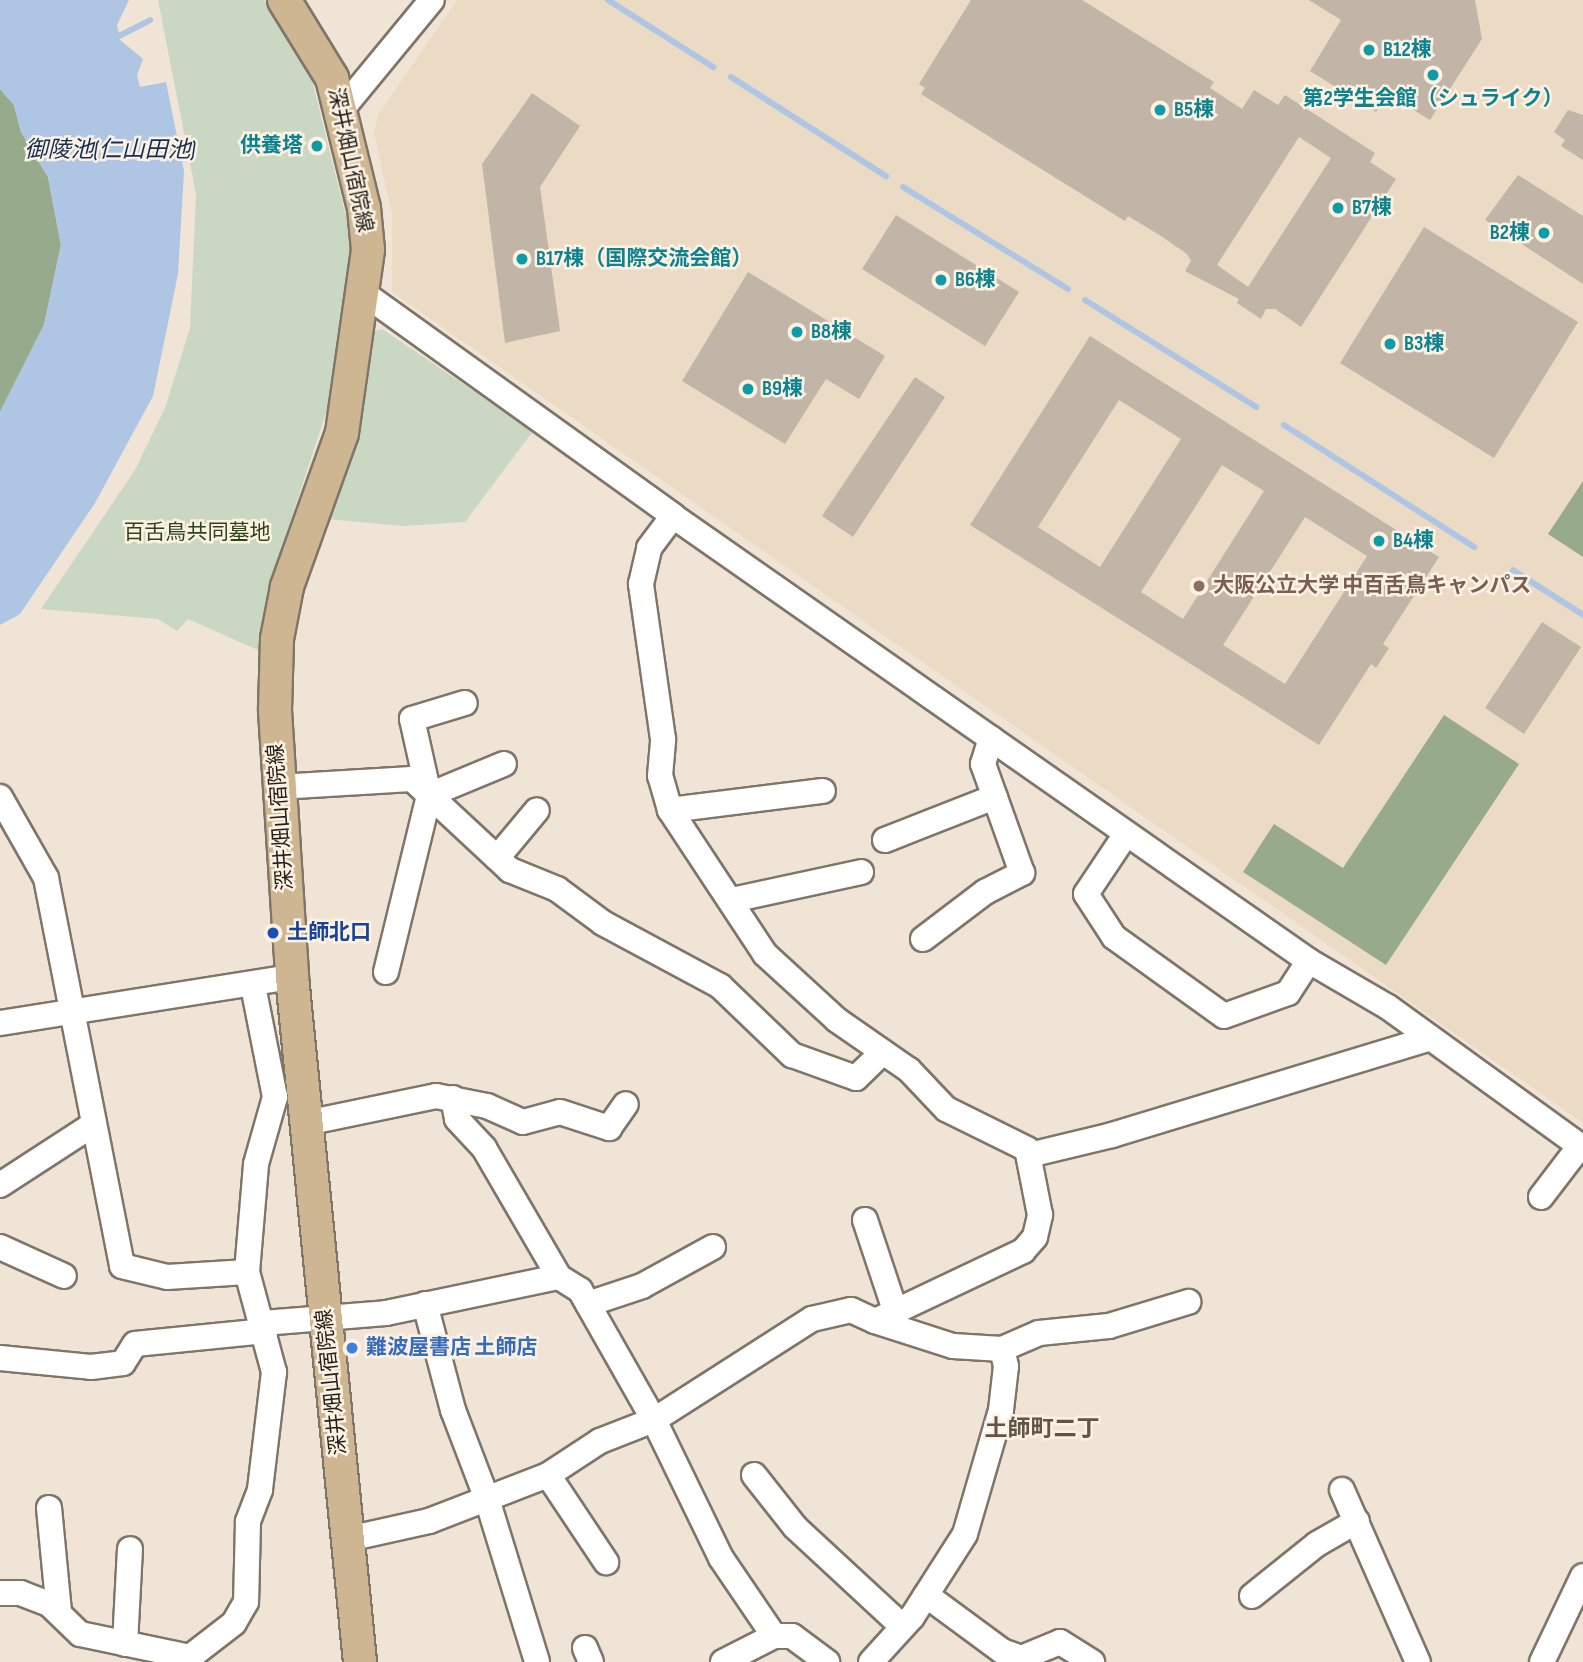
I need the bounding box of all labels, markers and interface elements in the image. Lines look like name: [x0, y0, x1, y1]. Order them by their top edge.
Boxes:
place label: B12棟: [1383, 37, 1432, 63]
marker: B12棟: [1361, 42, 1377, 58]
marker: 第2学生会館（シュライク）: [1425, 67, 1441, 83]
street label: 深井畑山宿院線: [322, 85, 378, 235]
place label: 第2学生会館（シュライク）: [1302, 86, 1564, 112]
place label: B5棟: [1174, 97, 1214, 123]
marker: B5棟: [1152, 102, 1168, 118]
place label: 供養塔: [240, 133, 303, 159]
water label: 御陵池(仁山田池): [25, 136, 195, 164]
marker: 供養塔: [309, 138, 325, 154]
place label: B7棟: [1352, 195, 1392, 221]
marker: B7棟: [1330, 200, 1346, 216]
place label: B2棟: [1490, 220, 1530, 246]
marker: B2棟: [1536, 225, 1552, 241]
place label: B17棟（国際交流会館）: [536, 246, 752, 272]
marker: B17棟（国際交流会館）: [514, 251, 530, 267]
place label: B6棟: [955, 267, 996, 293]
marker: B6棟: [933, 272, 949, 288]
place label: B8棟: [811, 319, 852, 345]
marker: B8棟: [789, 324, 805, 340]
place label: B3棟: [1404, 331, 1444, 357]
marker: B3棟: [1382, 336, 1398, 352]
place label: B9棟: [762, 376, 803, 402]
marker: B9棟: [740, 381, 756, 397]
park label: 百舌鳥共同墓地: [124, 520, 270, 546]
place label: B4棟: [1393, 528, 1434, 554]
marker: B4棟: [1371, 533, 1387, 549]
place label: 大阪公立大学 中百舌鳥キャンパス: [1213, 573, 1531, 599]
marker: 大阪公立大学 中百舌鳥キャンパス: [1191, 578, 1207, 594]
street label: 深井畑山宿院線: [263, 743, 299, 891]
place label: 土師北口: [287, 920, 371, 946]
marker: 土師北口: [265, 925, 281, 941]
street label: 深井畑山宿院線: [312, 1308, 352, 1456]
place label: 難波屋書店 土師店: [366, 1335, 537, 1361]
marker: 難波屋書店 土師店: [344, 1340, 360, 1356]
district label: 土師町二丁: [985, 1415, 1099, 1443]

